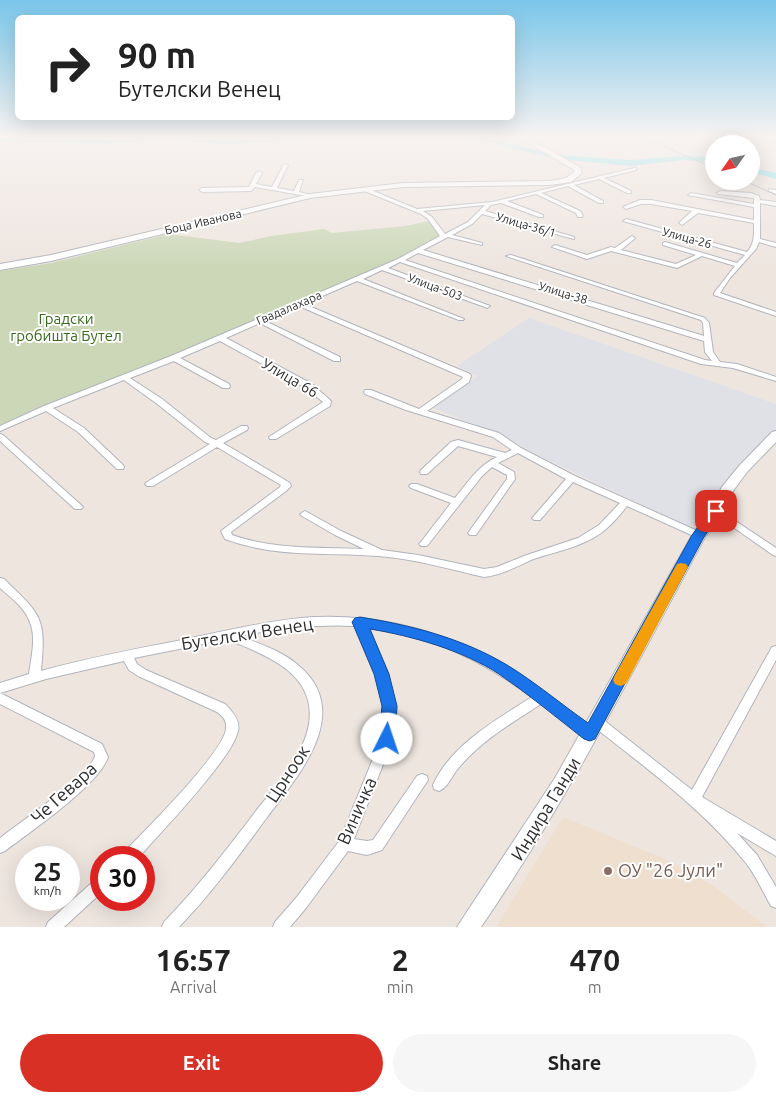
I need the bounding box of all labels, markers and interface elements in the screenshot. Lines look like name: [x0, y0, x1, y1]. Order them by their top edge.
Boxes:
icon: right: [35, 35, 100, 100]
text: 90 m: [118, 35, 196, 75]
text: Бутелски Венец: [118, 76, 281, 101]
north arrow: [705, 135, 760, 190]
map controls: [705, 135, 760, 190]
street label: Боца Иванова: [163, 206, 243, 237]
street label: Улица-36/1: [495, 210, 558, 239]
street label: Улица-26: [661, 225, 713, 250]
street label: Улица-503: [406, 271, 464, 302]
street label: Улица-38: [537, 279, 589, 306]
street label: Гвадалахара: [254, 288, 323, 327]
park label: Градски гробишта Бутел: [10, 310, 122, 344]
street label: Улица 66: [259, 355, 321, 400]
pin: [695, 490, 737, 532]
icon: arrive: [702, 497, 730, 525]
street label: Бутелски Венец: [179, 613, 314, 653]
position arrow: [360, 712, 412, 764]
street label: Црноок: [261, 741, 313, 806]
street label: Индира Ганди: [506, 753, 584, 864]
street label: Че Гевара: [26, 758, 100, 827]
street label: Виничка: [332, 774, 380, 847]
speed limit sign: 30: [90, 846, 155, 911]
text: 25: [33, 858, 62, 886]
place label: ОУ "26 Јули": [618, 860, 723, 880]
marker: ОУ "26 Јули": [602, 865, 614, 877]
text: km/h: [34, 884, 61, 897]
text: 16:57: [156, 943, 231, 977]
text: 2: [392, 943, 409, 977]
text: 470: [569, 943, 620, 977]
text: Arrival: [170, 978, 217, 996]
text: min: [387, 978, 414, 996]
text: m: [588, 978, 602, 996]
button: Exit: [20, 1034, 383, 1092]
button: Share: [393, 1034, 756, 1092]

